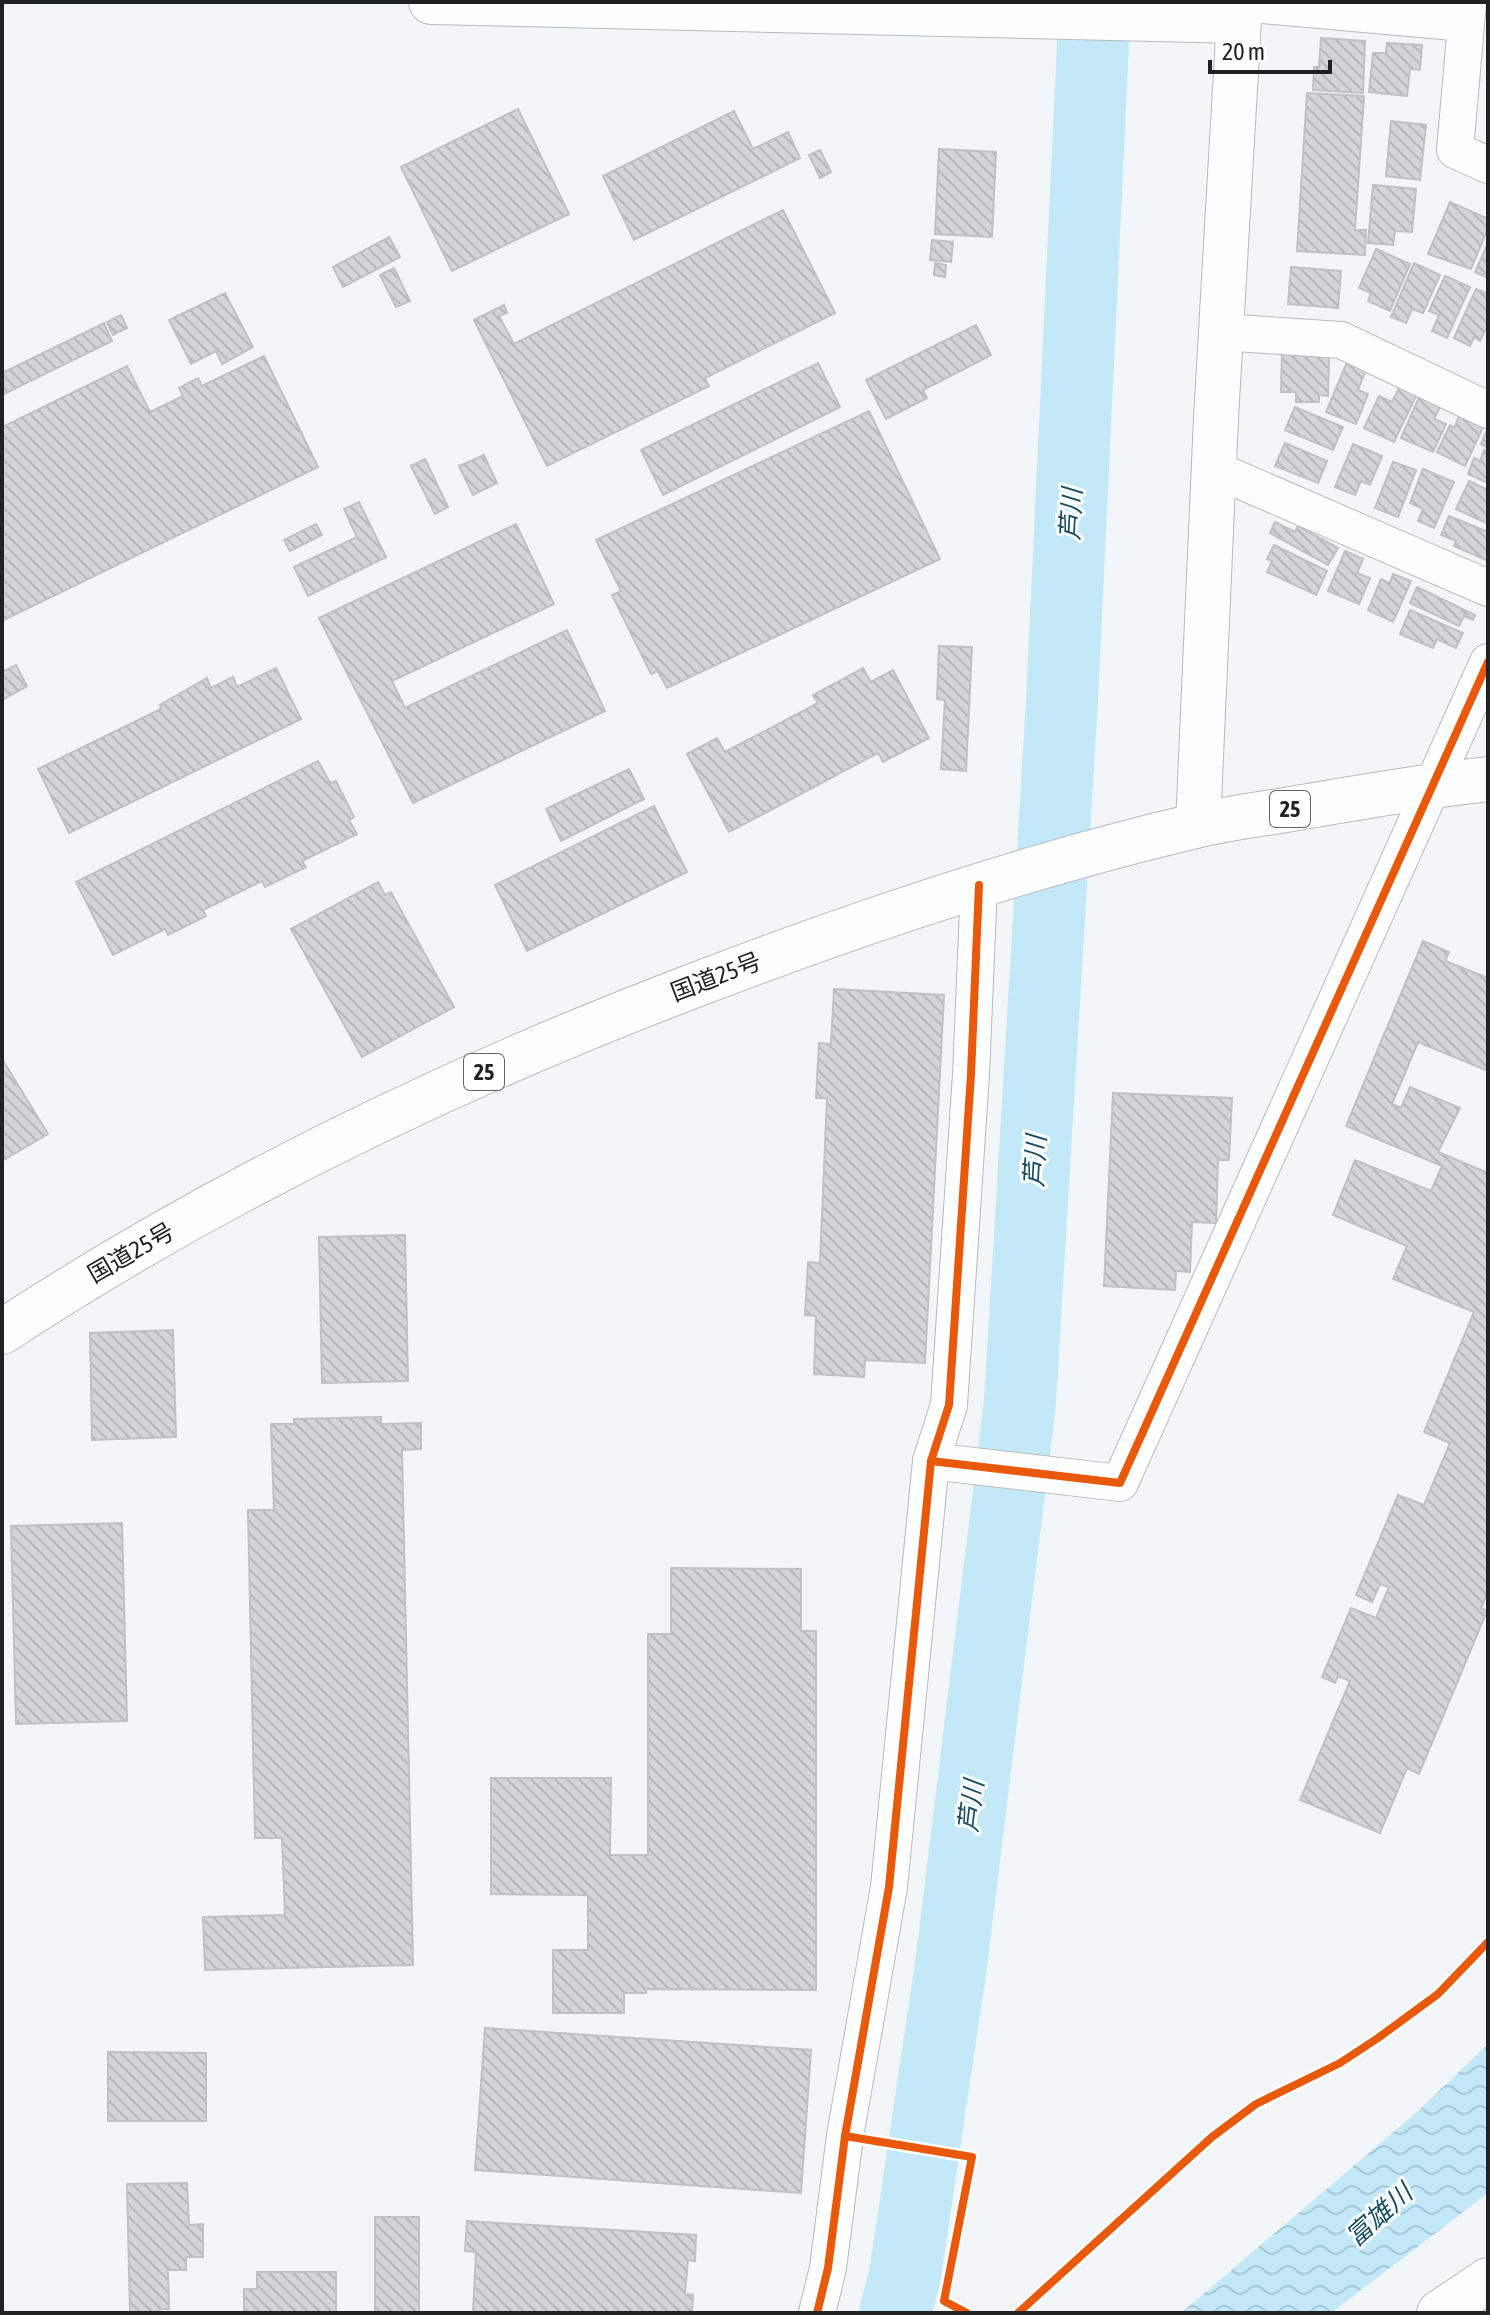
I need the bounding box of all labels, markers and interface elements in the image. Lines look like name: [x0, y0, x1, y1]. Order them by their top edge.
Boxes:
scale bar: [1210, 24, 1330, 74]
text: 20 m: [1222, 38, 1265, 65]
water label: 芦川: [1055, 484, 1087, 541]
road number: 25: [1270, 791, 1310, 827]
street label: 国道25号: [667, 947, 765, 1006]
road number: 25: [464, 1054, 504, 1090]
water label: 芦川: [1019, 1131, 1051, 1188]
street label: 国道25号: [83, 1217, 178, 1288]
water label: 芦川: [953, 1775, 989, 1834]
water label: 富雄川: [1340, 2176, 1420, 2252]

